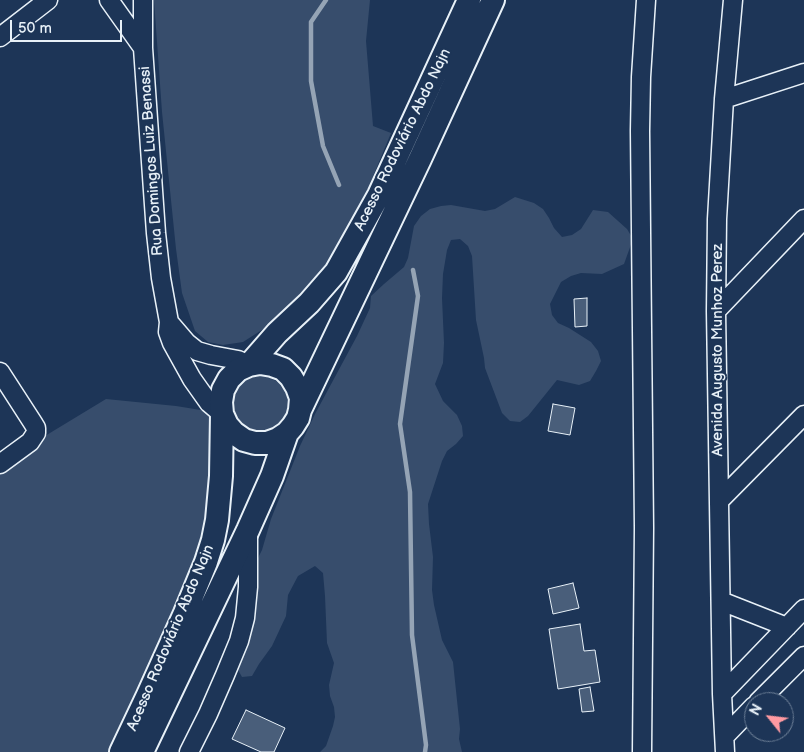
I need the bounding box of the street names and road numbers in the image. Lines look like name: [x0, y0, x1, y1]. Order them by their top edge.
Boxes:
street label: Acesso Rodoviário Abdo Najn: [351, 46, 455, 234]
street label: Rua Domingos Luiz Benassi: [136, 66, 168, 256]
street label: Avenida Augusto Munhoz Perez: [709, 244, 727, 456]
street label: Acesso Rodoviário Abdo Najn: [124, 542, 218, 734]

